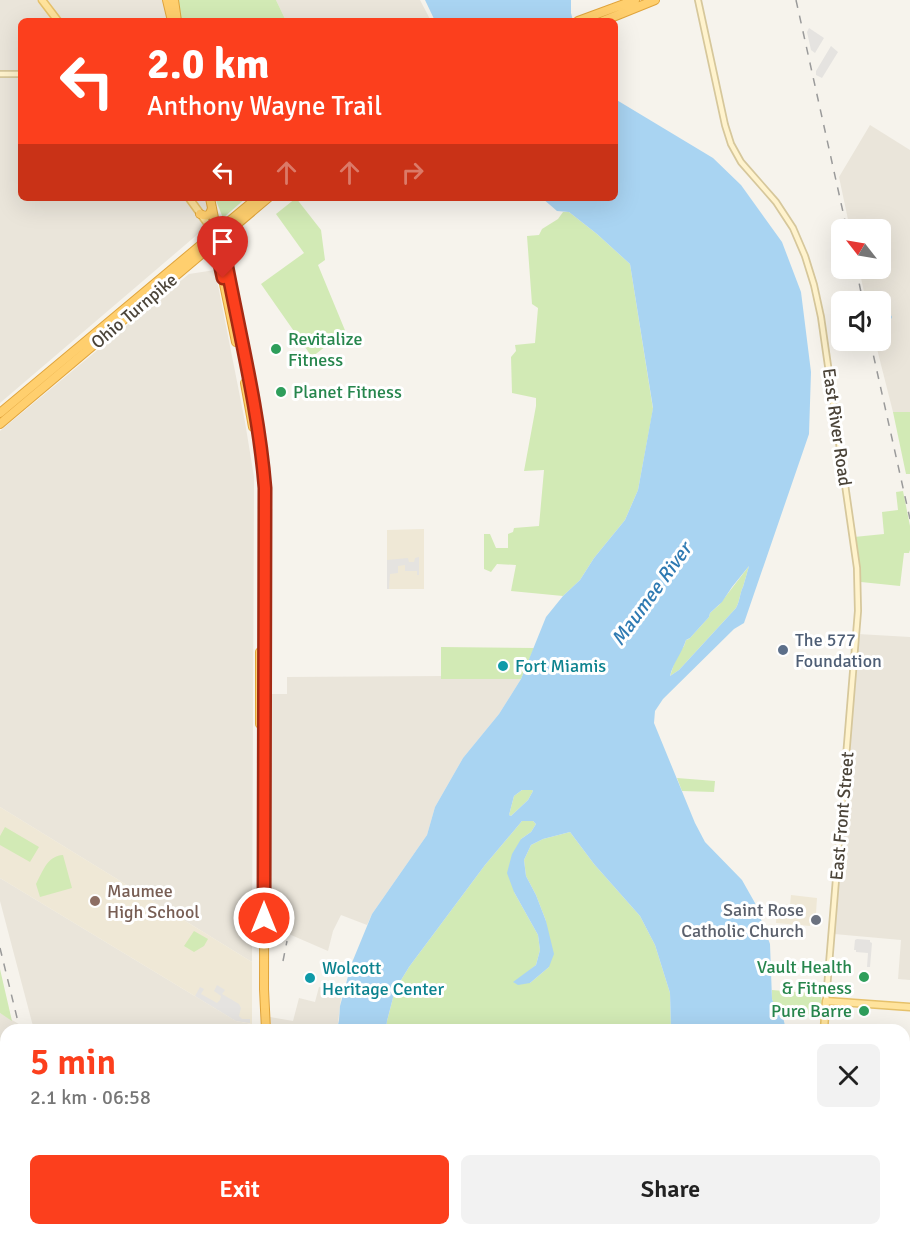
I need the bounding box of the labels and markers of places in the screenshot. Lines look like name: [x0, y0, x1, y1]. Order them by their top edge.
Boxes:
pin: [197, 216, 248, 278]
place label: Revitalize Fitness: [288, 328, 362, 371]
marker: Revitalize Fitness: [269, 342, 283, 356]
place label: Planet Fitness: [293, 381, 402, 403]
marker: Planet Fitness: [274, 385, 288, 399]
place label: The 577 Foundation: [795, 629, 882, 672]
marker: The 577 Foundation: [776, 643, 790, 657]
place label: Fort Miamis: [515, 655, 606, 677]
marker: Fort Miamis: [496, 659, 510, 673]
place label: Maumee High School: [107, 880, 200, 923]
marker: Maumee High School: [88, 894, 102, 908]
place label: Saint Rose Catholic Church: [681, 899, 804, 942]
marker: Saint Rose Catholic Church: [809, 913, 823, 927]
place label: Vault Health & Fitness: [757, 956, 852, 999]
place label: Wolcott Heritage Center: [322, 957, 444, 1000]
marker: Vault Health & Fitness: [857, 970, 871, 984]
marker: Wolcott Heritage Center: [303, 971, 317, 985]
place label: Pure Barre: [771, 1000, 852, 1022]
marker: Pure Barre: [857, 1004, 871, 1018]

